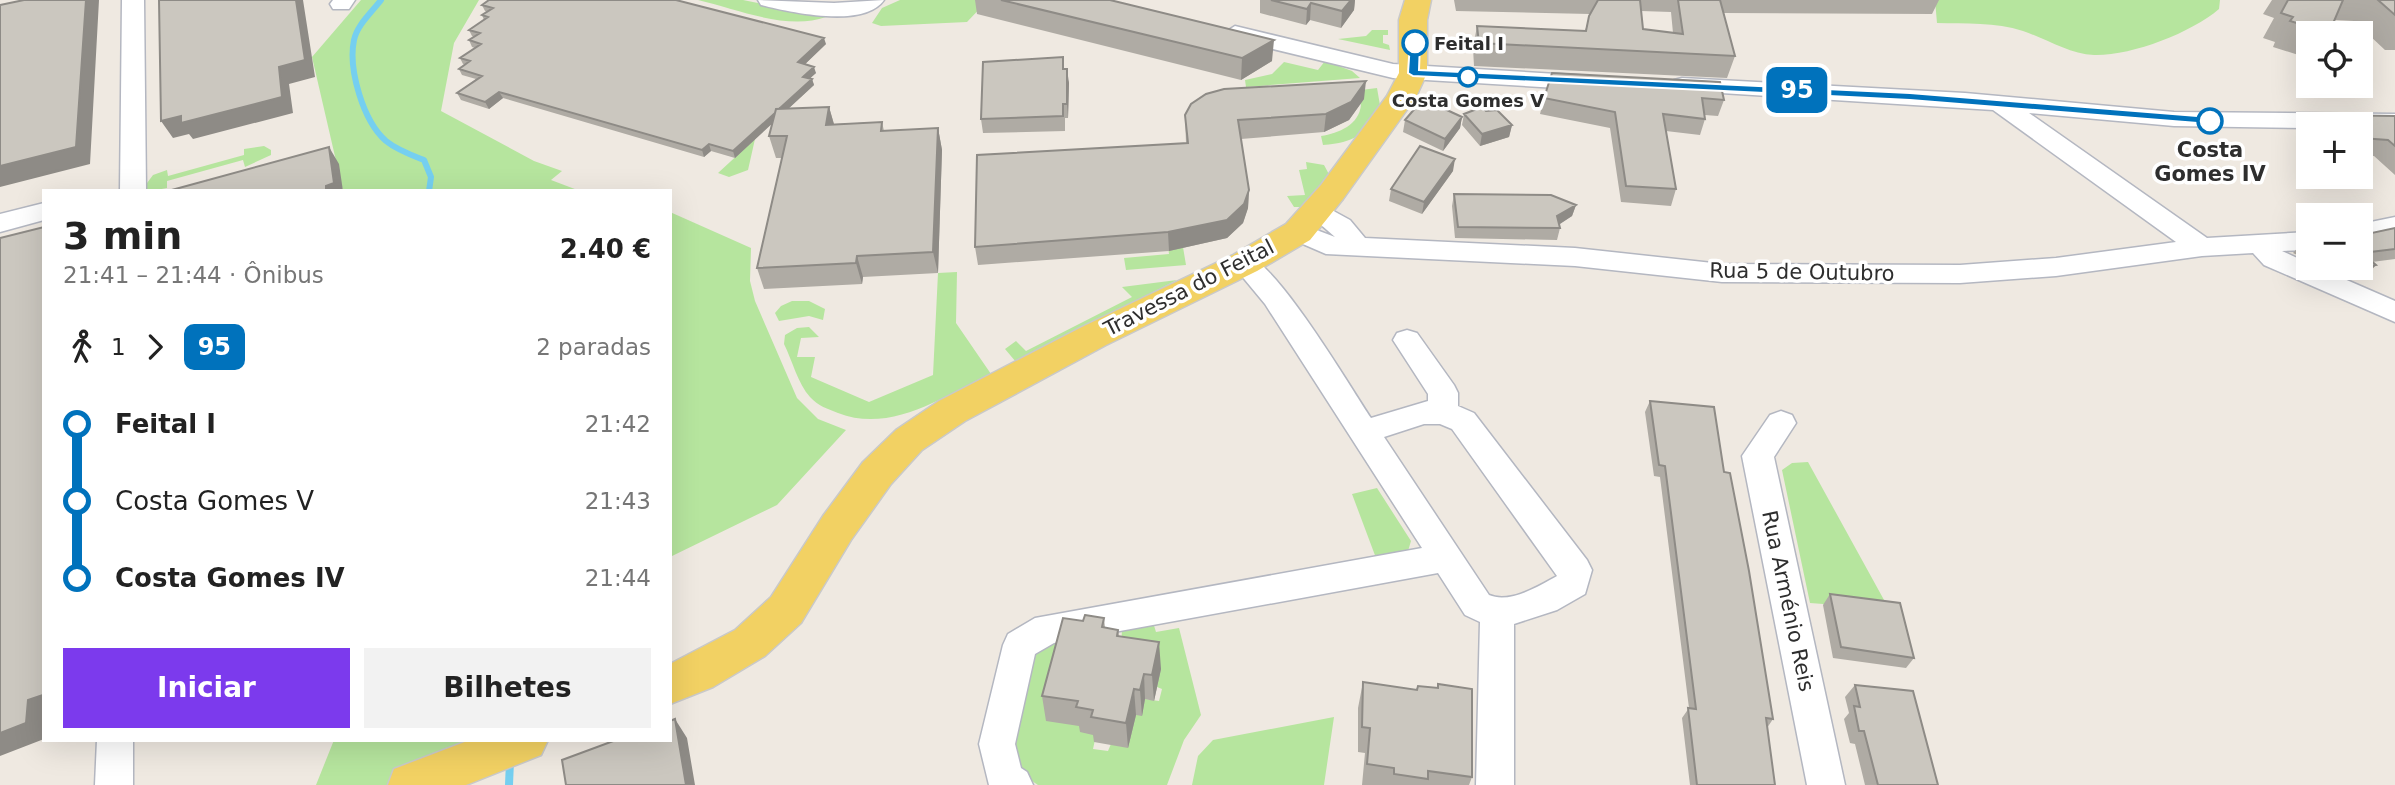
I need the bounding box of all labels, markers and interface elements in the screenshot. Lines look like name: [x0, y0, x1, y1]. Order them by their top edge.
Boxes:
map controls: [2296, 21, 2373, 280]
button: locate: [2296, 21, 2373, 98]
marker: Feital I: [1402, 30, 1428, 56]
place label: Feital I: [1434, 33, 1504, 54]
marker: Costa Gomes V: [1458, 67, 1478, 87]
line badge: 95: [1766, 67, 1828, 113]
text: 95: [1780, 76, 1814, 104]
place label: Costa Gomes V: [1392, 90, 1544, 111]
marker: Costa Gomes IV: [2197, 108, 2223, 134]
button: +: [2296, 112, 2373, 189]
place label: Costa Gomes IV: [2154, 138, 2267, 186]
button: −: [2296, 203, 2373, 280]
text: 3 min: [63, 214, 182, 258]
text: 2.40 €: [560, 234, 651, 264]
street label: Travessa do Feital: [1099, 235, 1278, 342]
street label: Rua 5 de Outubro: [1709, 258, 1895, 286]
text: 21:41 – 21:44 · Ônibus: [63, 262, 324, 288]
icon: walk: [63, 328, 101, 366]
icon: forward: [136, 328, 174, 366]
text: 95: [198, 333, 231, 361]
text: 1: [111, 334, 126, 360]
text: 2 paradas: [536, 334, 651, 360]
text: Feital I: [115, 409, 216, 439]
text: 21:42: [585, 411, 651, 437]
text: Costa Gomes V: [115, 486, 314, 516]
text: 21:43: [585, 488, 651, 514]
street label: Rua Arménio Reis: [1757, 508, 1819, 694]
text: Costa Gomes IV: [115, 563, 345, 593]
text: 21:44: [585, 565, 651, 591]
button: Iniciar: [63, 648, 350, 728]
button: Bilhetes: [364, 648, 651, 728]

